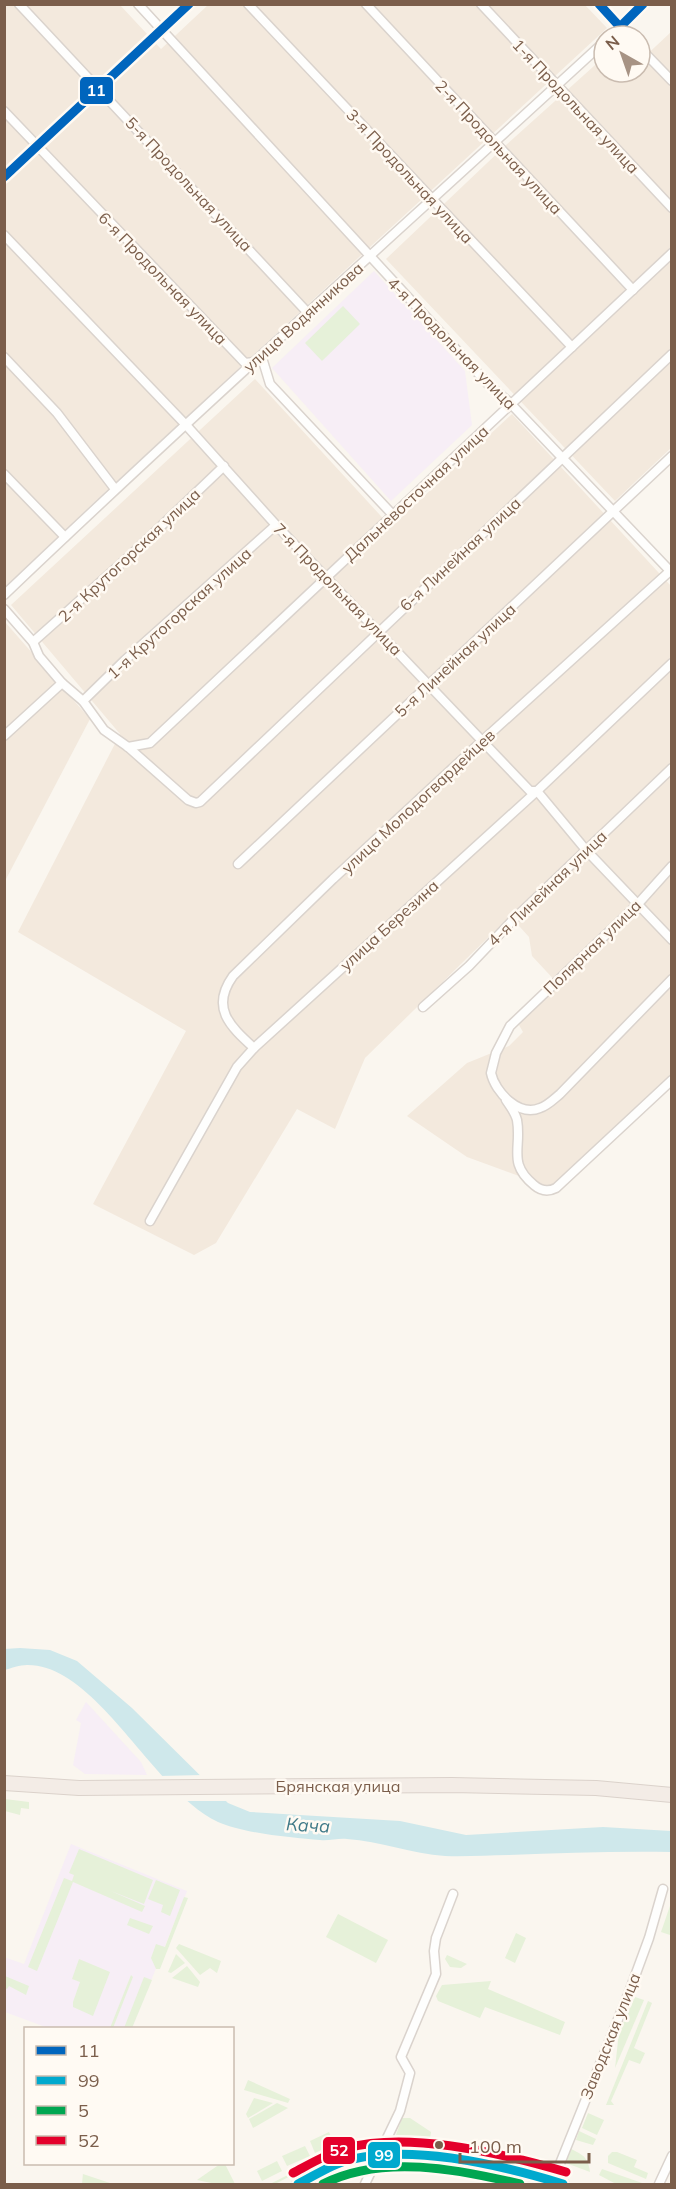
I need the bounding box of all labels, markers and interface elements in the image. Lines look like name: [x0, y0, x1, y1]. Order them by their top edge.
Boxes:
north arrow: [592, 24, 652, 84]
text: N: [601, 31, 623, 54]
street label: 1-я Продольная улица: [508, 35, 644, 177]
line badge: 11: [79, 76, 114, 105]
street label: 2-я Продольная улица: [431, 76, 567, 218]
text: 11: [86, 80, 106, 100]
street label: 3-я Продольная улица: [342, 105, 478, 247]
street label: 5-я Продольная улица: [121, 113, 257, 255]
street label: 6-я Продольная улица: [94, 208, 232, 348]
street label: улица Водянникова: [239, 258, 367, 376]
street label: 4-я Продольная улица: [383, 273, 521, 413]
street label: Дальневосточная улица: [340, 421, 492, 565]
street label: 2-я Крутогорская улица: [54, 484, 204, 626]
street label: 6-я Линейная улица: [395, 493, 525, 615]
street label: 7-я Продольная улица: [269, 519, 407, 659]
street label: 1-я Крутогорская улица: [103, 543, 255, 683]
street label: 5-я Линейная улица: [390, 599, 520, 721]
street label: улица Молодогвардейцев: [337, 725, 499, 877]
street label: 4-я Линейная улица: [483, 826, 611, 950]
street label: улица Березина: [335, 875, 443, 975]
street label: Полярная улица: [539, 895, 645, 999]
street label: Брянская улица: [276, 1776, 400, 1796]
water label: Кача: [285, 1812, 331, 1838]
street label: Заводская улица: [576, 1970, 644, 2102]
legend: [24, 2027, 234, 2165]
text: 11: [78, 2039, 100, 2062]
text: 99: [78, 2069, 100, 2092]
text: 5: [78, 2099, 89, 2122]
scale bar: [460, 2126, 589, 2164]
text: 52: [78, 2129, 100, 2152]
text: 100 m: [469, 2135, 522, 2158]
line badge: 52: [322, 2136, 356, 2165]
unlabelled marker: [433, 2139, 445, 2151]
text: 52: [329, 2140, 349, 2160]
line badge: 99: [367, 2141, 401, 2169]
text: 99: [374, 2145, 394, 2165]

